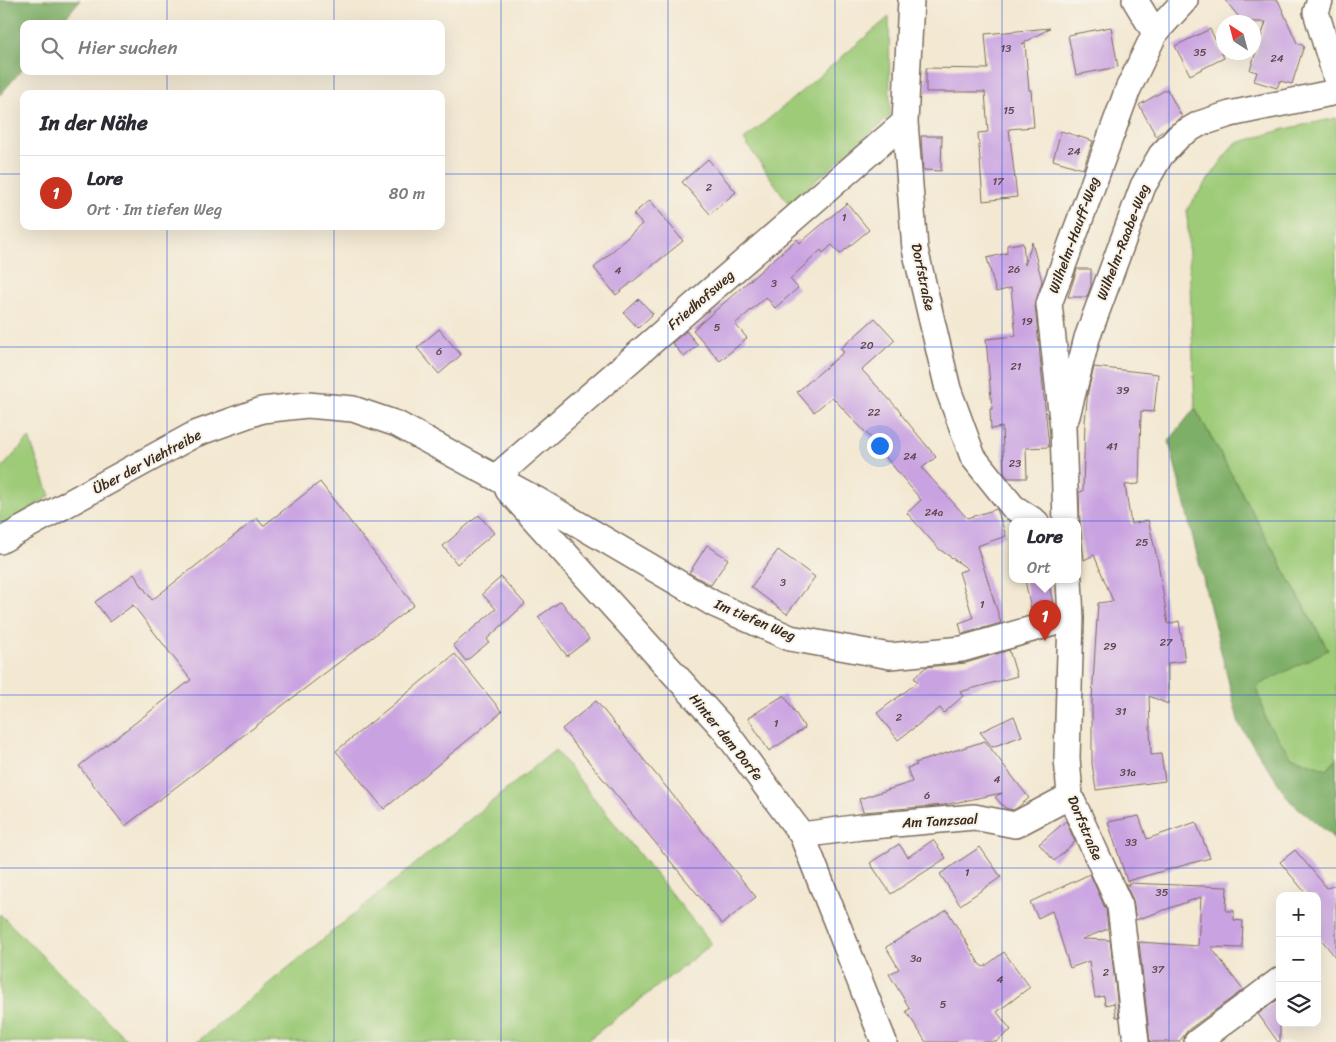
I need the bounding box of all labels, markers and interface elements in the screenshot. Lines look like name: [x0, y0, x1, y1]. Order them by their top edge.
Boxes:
north arrow: [1216, 15, 1261, 60]
search box: [20, 20, 445, 75]
text: Hier suchen: [78, 31, 178, 64]
icon: search: [38, 34, 66, 62]
house number: 13: [1001, 39, 1011, 58]
house number: 35: [1194, 43, 1207, 62]
house number: 24: [1270, 49, 1284, 68]
house number: 15: [1003, 101, 1015, 120]
text: In der Nähe: [40, 104, 148, 142]
house number: 24: [1067, 142, 1081, 161]
text: Lore: [87, 162, 123, 195]
house number: 17: [993, 172, 1004, 191]
street label: Wilhelm-Hauff-Weg: [1041, 173, 1107, 297]
house number: 2: [706, 178, 713, 197]
text: 1: [53, 179, 59, 208]
text: 80 m: [389, 179, 425, 208]
street label: Wilhelm-Raabe-Weg: [1089, 180, 1157, 304]
text: Ort · Im tiefen Weg: [87, 195, 222, 224]
house number: 1: [842, 208, 847, 227]
street label: Dorfstraße: [904, 241, 942, 313]
house number: 26: [1008, 260, 1020, 279]
house number: 4: [615, 261, 622, 280]
street label: Friedhofsweg: [662, 263, 740, 337]
house number: 3: [771, 274, 777, 293]
house number: 19: [1021, 312, 1033, 331]
house number: 5: [714, 318, 721, 337]
house number: 20: [860, 336, 874, 355]
house number: 6: [436, 342, 442, 361]
house number: 21: [1010, 357, 1022, 376]
house number: 39: [1117, 381, 1130, 400]
house number: 22: [868, 403, 881, 422]
street label: Über der Viehtreibe: [88, 423, 206, 501]
your location: [867, 433, 893, 459]
house number: 41: [1106, 437, 1118, 456]
house number: 24: [903, 447, 917, 466]
house number: 23: [1009, 454, 1021, 473]
house number: 24a: [925, 503, 944, 522]
popup: [1009, 518, 1081, 583]
text: Lore: [1027, 520, 1063, 553]
house number: 25: [1135, 533, 1149, 552]
text: Ort: [1027, 553, 1051, 582]
house number: 3: [780, 573, 786, 592]
street label: Im tiefen Weg: [710, 591, 800, 648]
house number: 1: [980, 595, 985, 614]
pin: 1: [1029, 600, 1061, 641]
house number: 27: [1160, 633, 1173, 652]
house number: 29: [1103, 637, 1117, 656]
street label: Hinter dem Dorfe: [683, 687, 769, 787]
house number: 31: [1116, 702, 1127, 721]
house number: 2: [896, 708, 903, 727]
house number: 1: [774, 714, 779, 733]
house number: 31a: [1120, 763, 1137, 782]
house number: 4: [994, 770, 1001, 789]
house number: 6: [924, 786, 930, 805]
street label: Dorfstraße: [1060, 792, 1110, 865]
street label: Am Tanzsaal: [900, 806, 980, 836]
house number: 33: [1125, 833, 1137, 852]
house number: 1: [965, 863, 970, 882]
house number: 35: [1156, 883, 1169, 902]
map controls: [1276, 892, 1321, 1027]
button: +: [1276, 892, 1321, 937]
button: −: [1276, 937, 1321, 982]
house number: 3a: [910, 949, 922, 968]
house number: 37: [1152, 960, 1165, 979]
house number: 2: [1103, 963, 1110, 982]
house number: 4: [997, 970, 1004, 989]
button: layers: [1276, 982, 1321, 1027]
house number: 5: [940, 995, 947, 1014]

